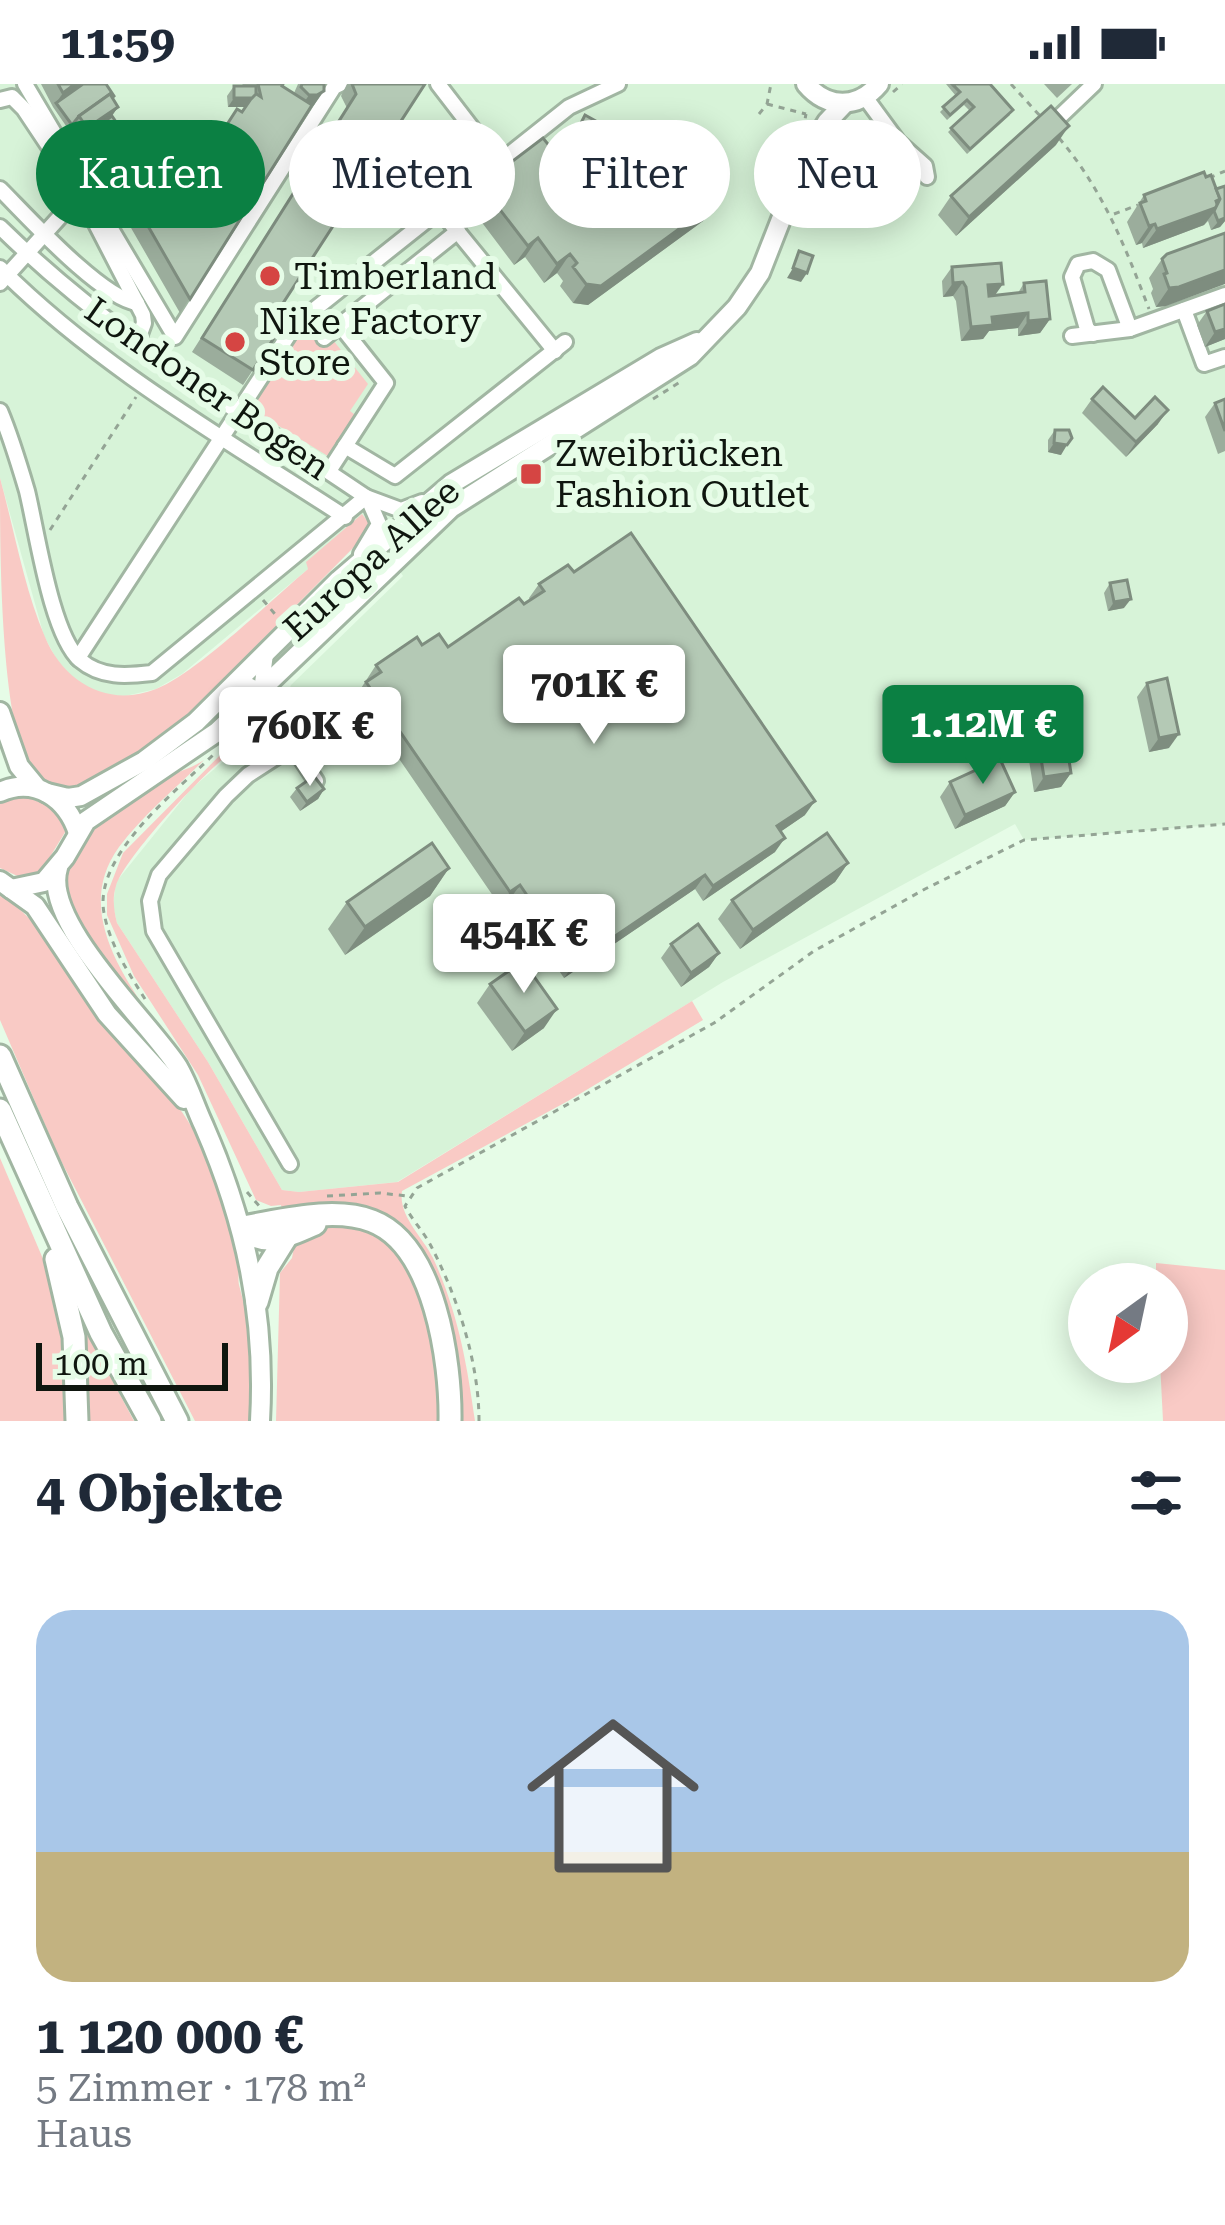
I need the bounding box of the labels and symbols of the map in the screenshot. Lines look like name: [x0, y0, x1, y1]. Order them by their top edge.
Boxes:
place label: Timberland: [294, 256, 497, 298]
marker: Timberland: [257, 263, 283, 289]
street label: Londoner Bogen: [77, 289, 338, 489]
place label: Nike Factory Store: [259, 301, 482, 384]
marker: Nike Factory Store: [222, 329, 248, 355]
place label: Zweibrücken Fashion Outlet: [555, 433, 809, 516]
marker: Zweibrücken Fashion Outlet: [518, 461, 544, 487]
street label: Europa Allee: [275, 470, 468, 649]
pin: 701K €: [496, 645, 692, 747]
pin: 1.12M €: [872, 685, 1094, 787]
pin: 760K €: [212, 687, 408, 789]
pin: 454K €: [426, 894, 622, 996]
north arrow: [1068, 1263, 1188, 1383]
scale bar: [36, 1337, 228, 1390]

